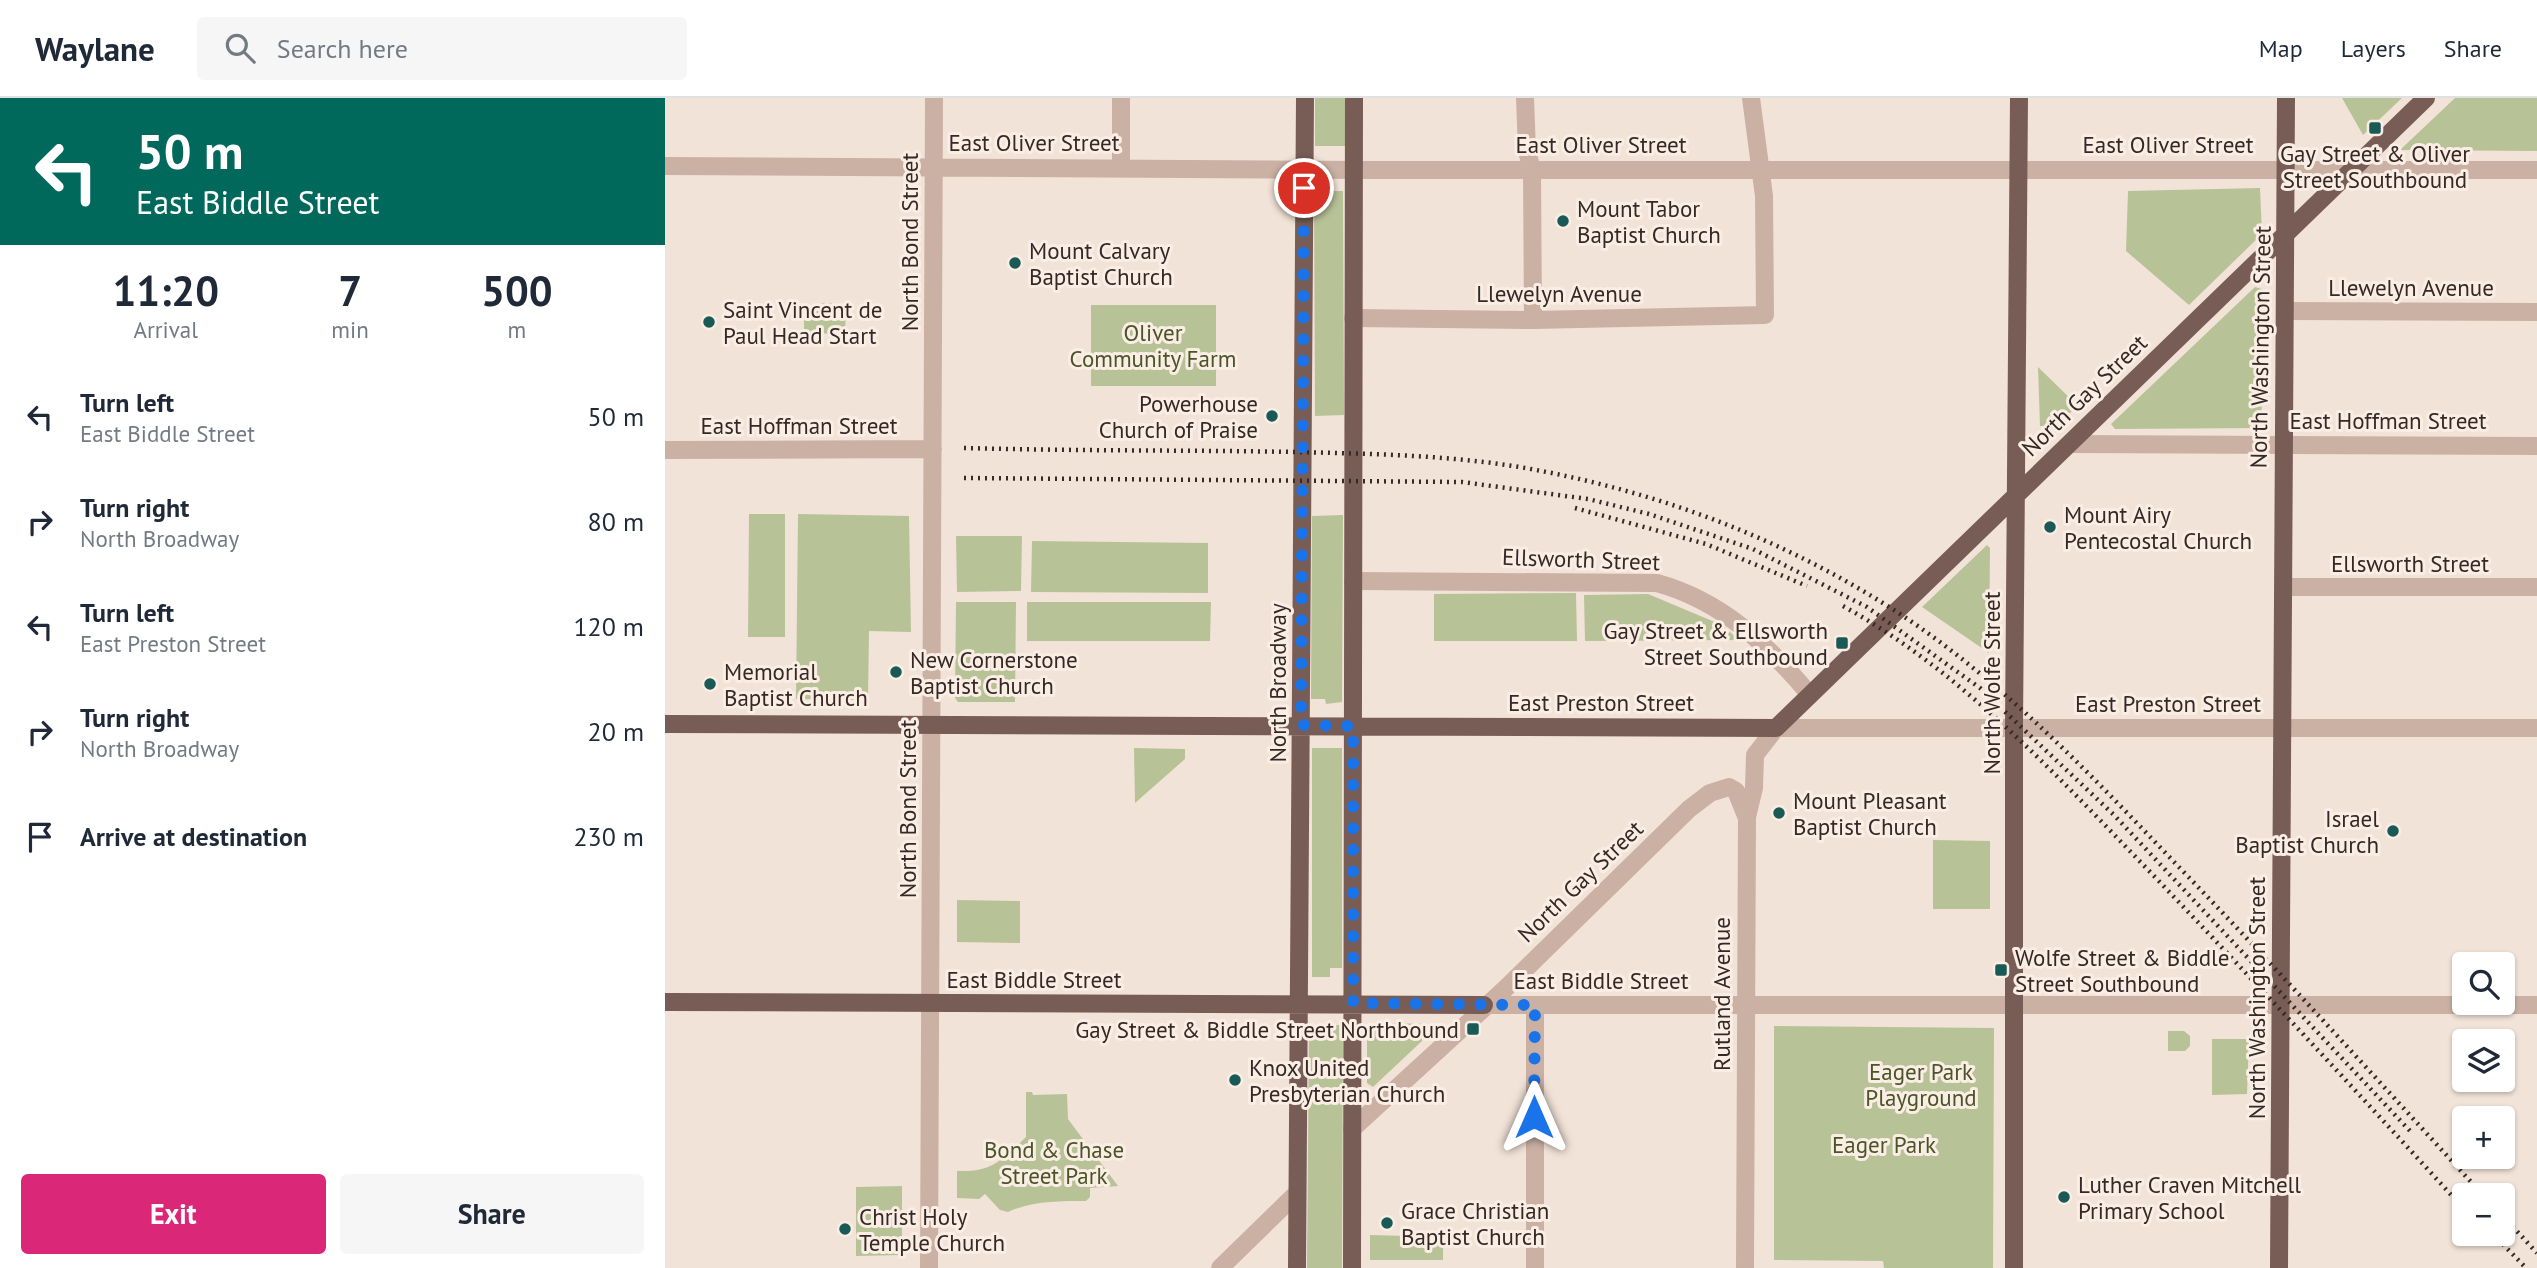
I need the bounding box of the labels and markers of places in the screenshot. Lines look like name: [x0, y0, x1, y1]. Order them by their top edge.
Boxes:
marker: Gay Street & Oliver Street Southbound: [2367, 120, 2383, 136]
place label: Gay Street & Oliver Street Southbound: [2280, 139, 2470, 194]
pin: [1274, 158, 1334, 218]
place label: Mount Tabor Baptist Church: [1577, 194, 1721, 249]
marker: Mount Tabor Baptist Church: [1555, 213, 1571, 229]
place label: Mount Calvary Baptist Church: [1029, 236, 1173, 291]
marker: Mount Calvary Baptist Church: [1007, 255, 1023, 271]
place label: Saint Vincent de Paul Head Start: [723, 295, 883, 350]
marker: Saint Vincent de Paul Head Start: [701, 314, 717, 330]
place label: Powerhouse Church of Praise: [1099, 389, 1258, 444]
marker: Powerhouse Church of Praise: [1264, 408, 1280, 424]
place label: Mount Airy Pentecostal Church: [2064, 500, 2252, 555]
marker: Mount Airy Pentecostal Church: [2042, 519, 2058, 535]
place label: Gay Street & Ellsworth Street Southbound: [1603, 616, 1828, 671]
marker: Gay Street & Ellsworth Street Southbound: [1834, 635, 1850, 651]
place label: New Cornerstone Baptist Church: [910, 645, 1078, 700]
place label: Memorial Baptist Church: [724, 657, 868, 712]
marker: New Cornerstone Baptist Church: [888, 664, 904, 680]
marker: Memorial Baptist Church: [702, 676, 718, 692]
place label: Mount Pleasant Baptist Church: [1793, 786, 1947, 841]
place label: Israel Baptist Church: [2235, 804, 2379, 859]
marker: Mount Pleasant Baptist Church: [1771, 805, 1787, 821]
marker: Israel Baptist Church: [2385, 823, 2401, 839]
place label: Wolfe Street & Biddle Street Southbound: [2015, 943, 2230, 998]
marker: Wolfe Street & Biddle Street Southbound: [1993, 962, 2009, 978]
place label: Gay Street & Biddle Street Northbound: [1075, 1015, 1459, 1044]
marker: Gay Street & Biddle Street Northbound: [1465, 1021, 1481, 1037]
place label: Knox United Presbyterian Church: [1249, 1053, 1445, 1108]
marker: Knox United Presbyterian Church: [1227, 1072, 1243, 1088]
place label: Luther Craven Mitchell Primary School: [2078, 1170, 2301, 1225]
marker: Luther Craven Mitchell Primary School: [2056, 1189, 2072, 1205]
place label: Grace Christian Baptist Church: [1401, 1196, 1549, 1251]
place label: Christ Holy Temple Church: [859, 1202, 1005, 1257]
marker: Grace Christian Baptist Church: [1379, 1215, 1395, 1231]
marker: Christ Holy Temple Church: [837, 1221, 853, 1237]

